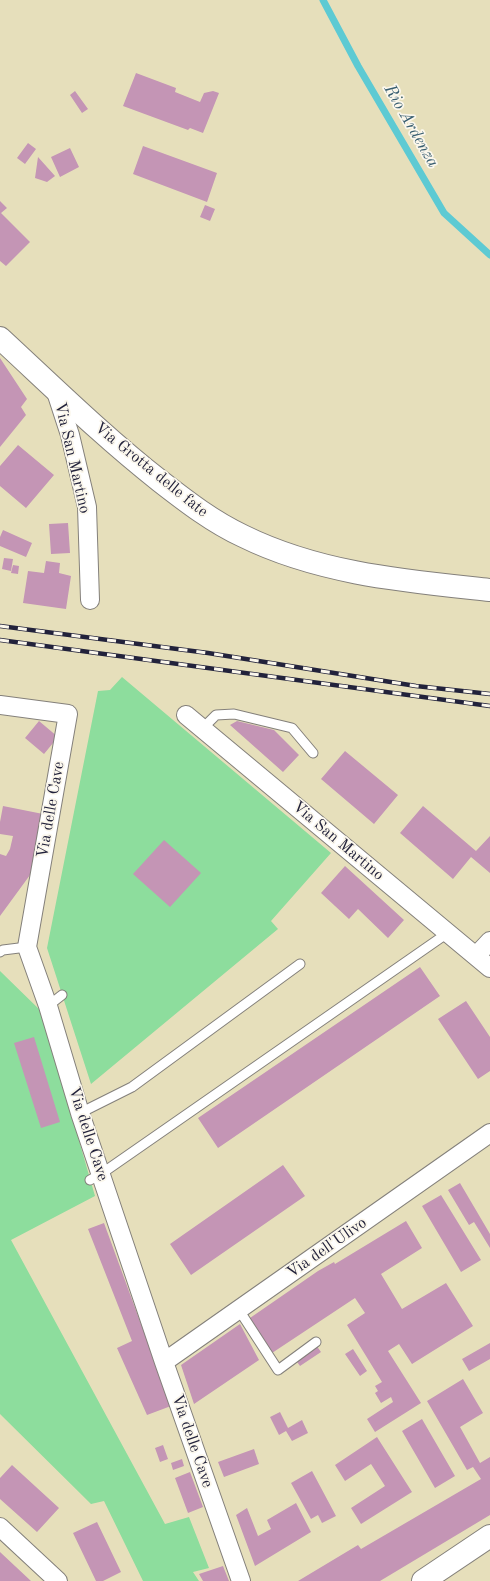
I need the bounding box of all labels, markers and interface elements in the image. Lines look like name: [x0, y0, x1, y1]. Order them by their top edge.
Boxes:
water label: Rio Ardenza: [379, 81, 443, 171]
street label: Via San Martino: [50, 400, 94, 516]
street label: Via Grotta delle fate: [90, 418, 212, 522]
street label: Via delle Cave: [33, 760, 69, 860]
street label: Via San Martino: [288, 797, 388, 885]
street label: Via delle Cave: [64, 1085, 112, 1183]
street label: Via dell'Ulivo: [283, 1213, 371, 1283]
street label: Via delle Cave: [167, 1392, 217, 1490]

